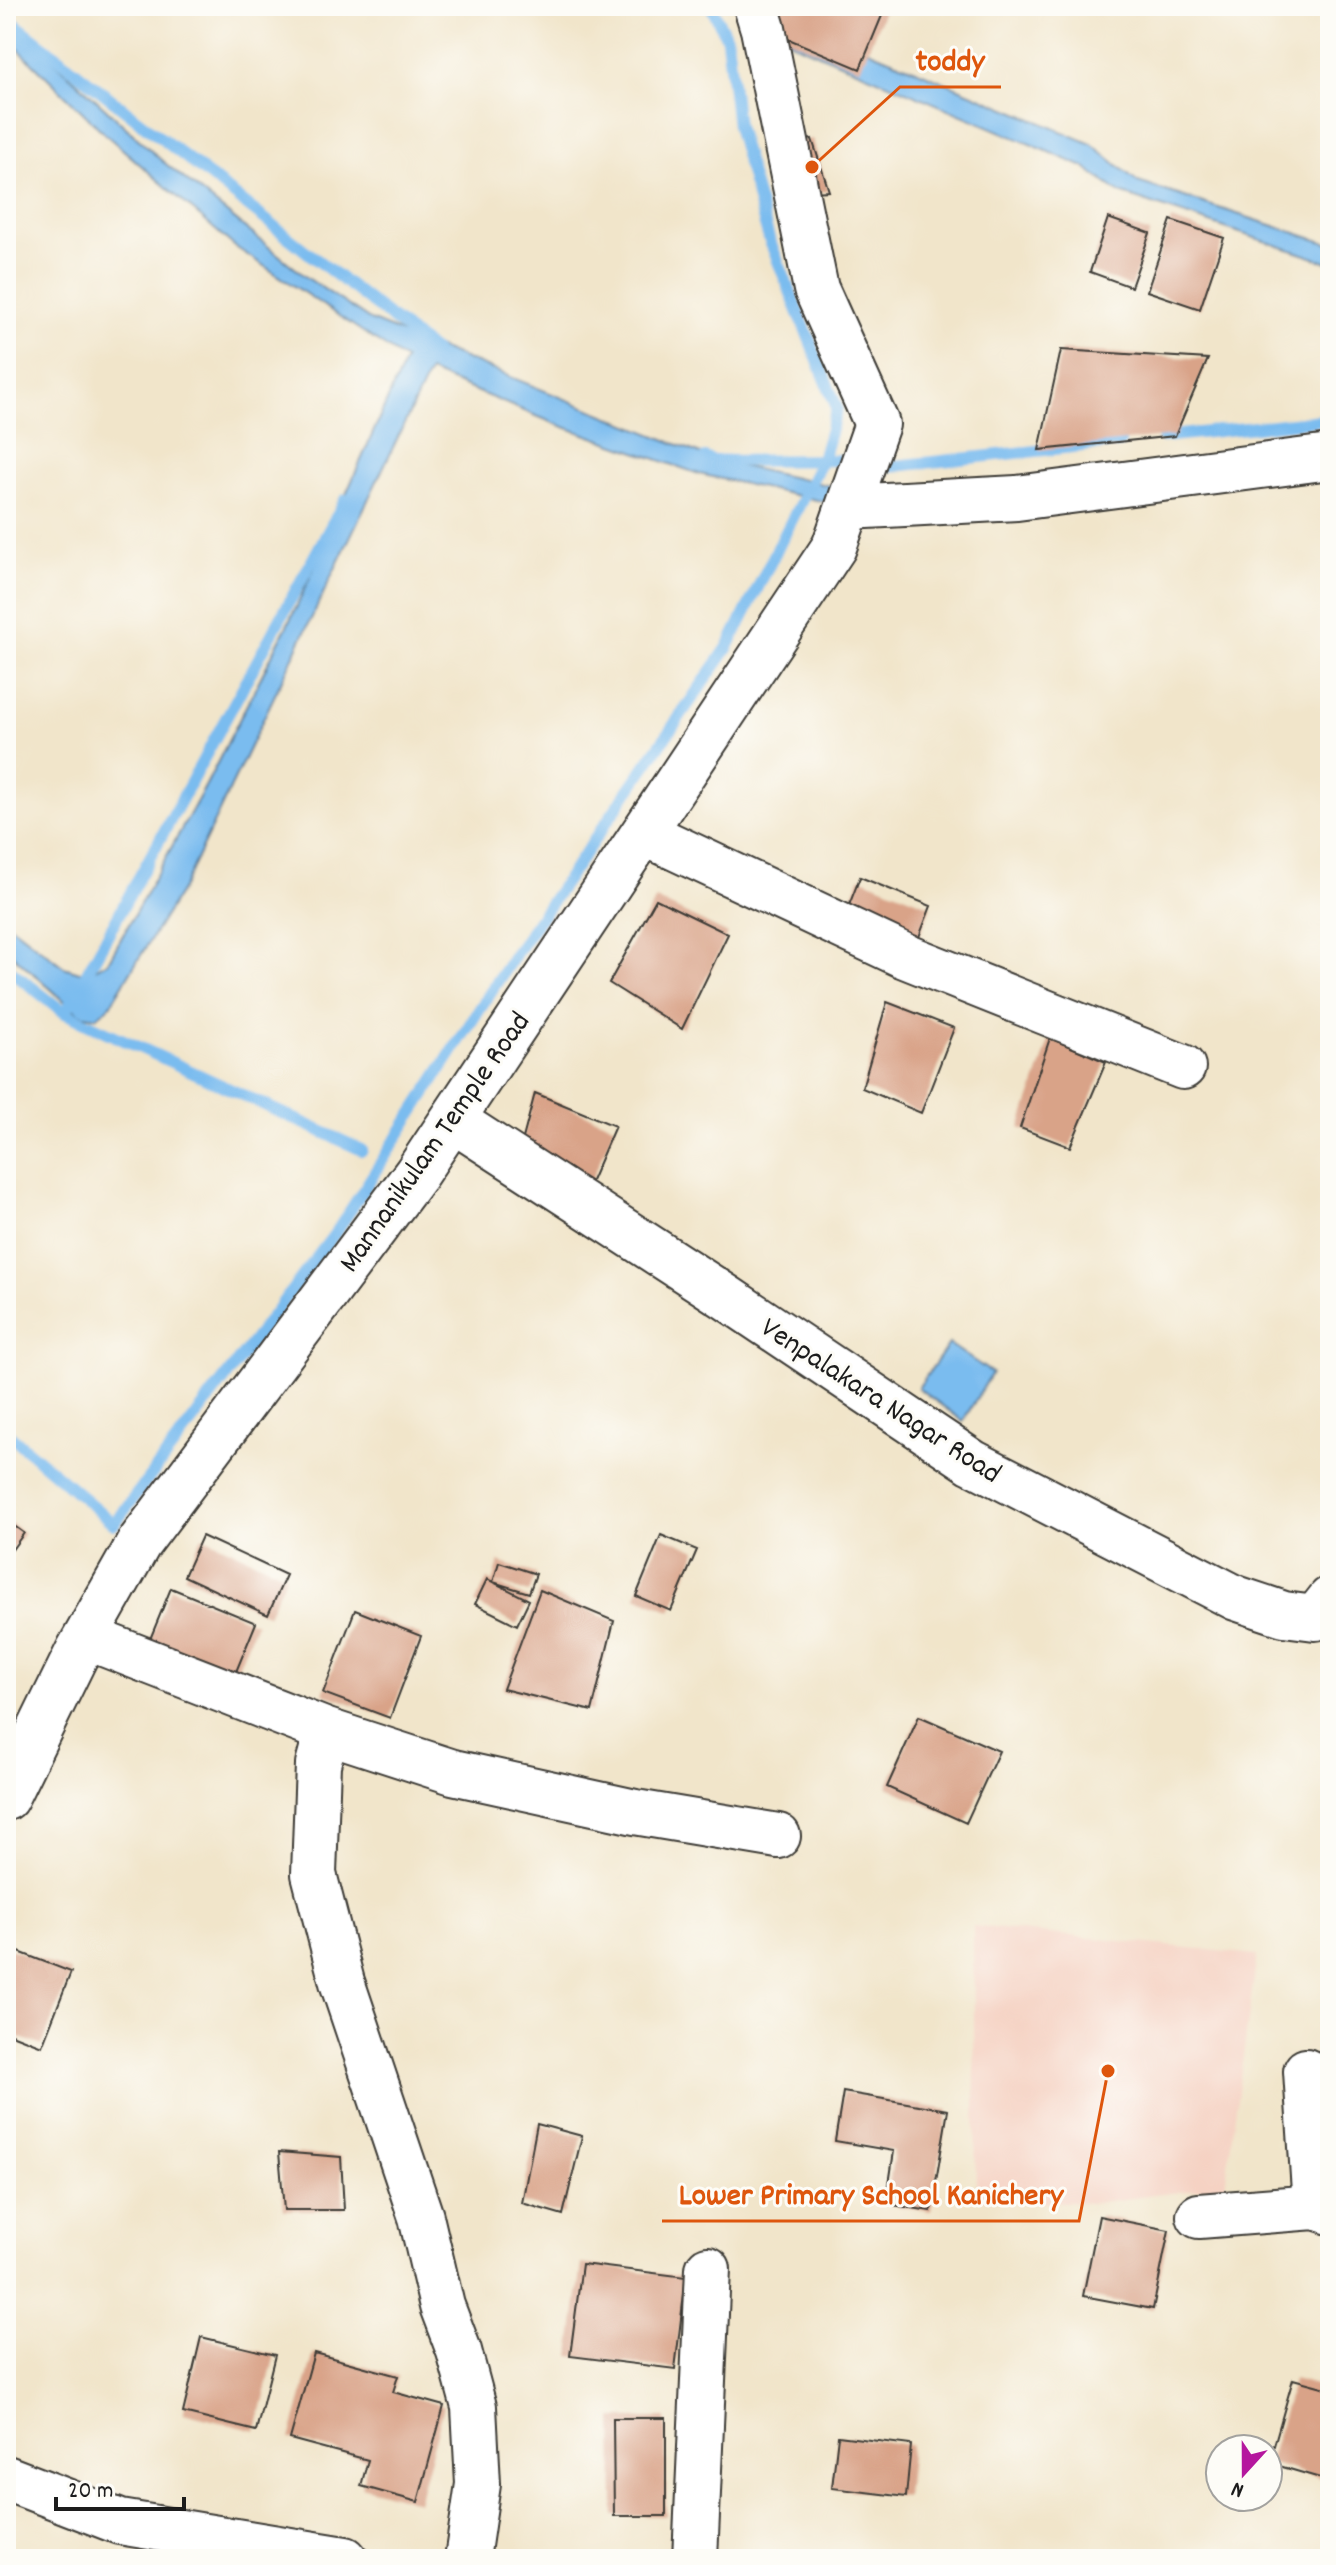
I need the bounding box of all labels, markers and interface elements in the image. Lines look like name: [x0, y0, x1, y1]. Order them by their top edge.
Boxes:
callout: toddy: [900, 31, 1001, 87]
text: toddy: [915, 41, 986, 87]
street label: Mannanikulam Temple Road: [330, 1004, 543, 1283]
street label: Venpalakara Nagar Road: [751, 1309, 1008, 1497]
callout: Lower Primary School Kanichery: [662, 2165, 1079, 2221]
text: Lower Primary School Kanichery: [679, 2175, 1064, 2221]
north arrow: [1204, 2433, 1284, 2513]
scale bar: [56, 2461, 184, 2511]
text: N: [1227, 2472, 1249, 2505]
text: 20 m: [68, 2475, 114, 2509]

